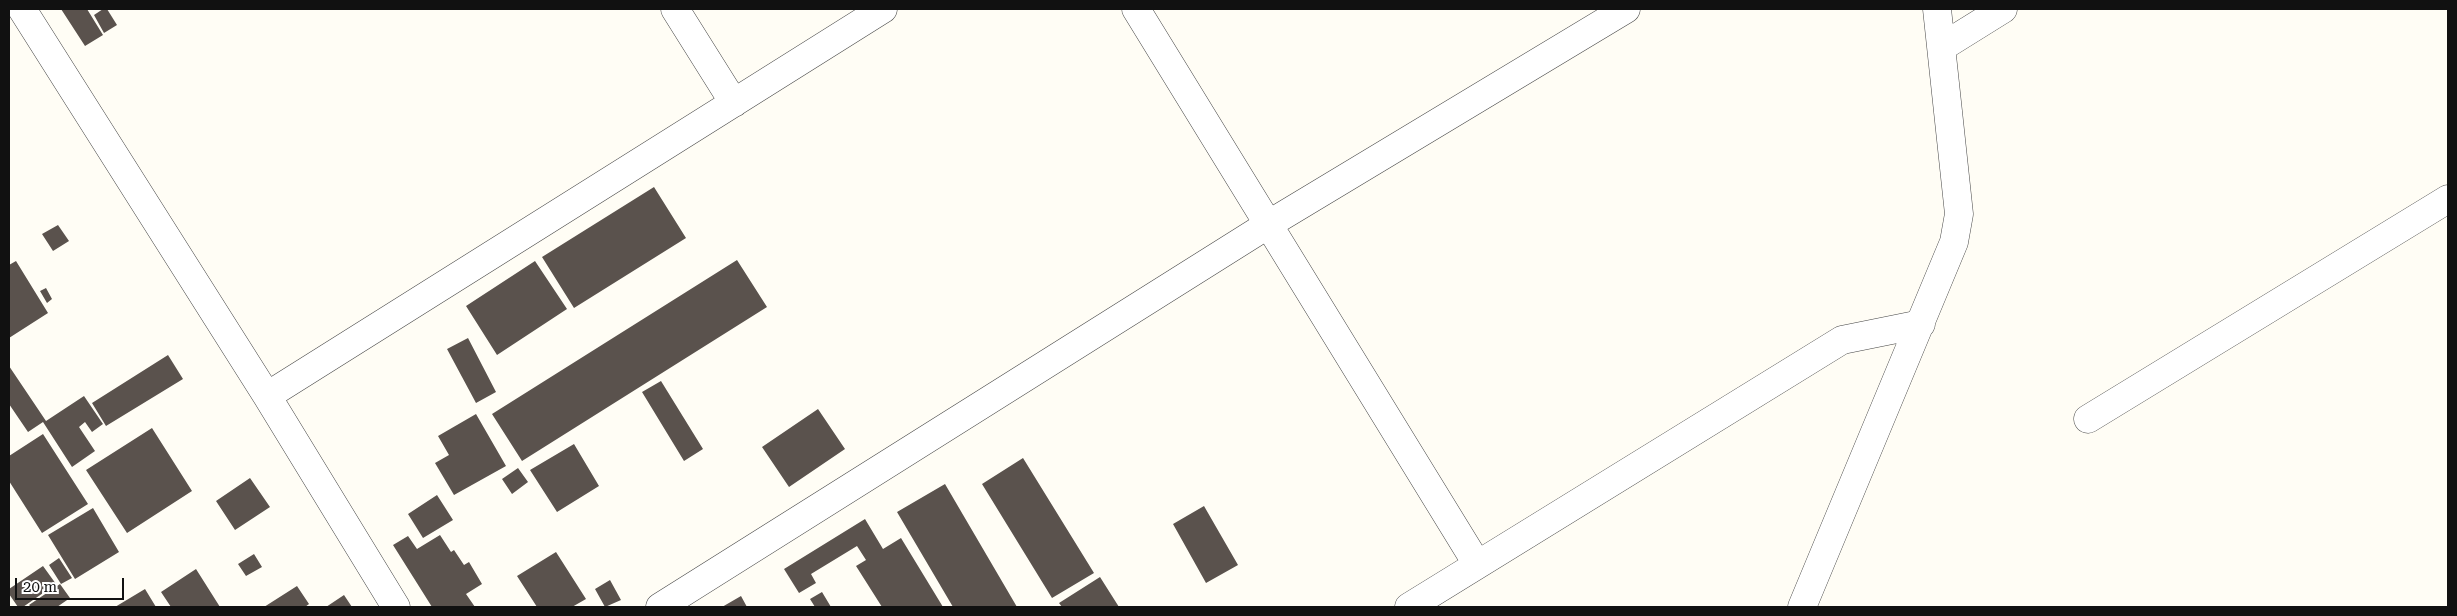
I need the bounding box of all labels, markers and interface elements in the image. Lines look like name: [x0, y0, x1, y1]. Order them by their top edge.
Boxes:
scale bar: [18, 568, 126, 600]
text: 20 m: [23, 578, 57, 596]

